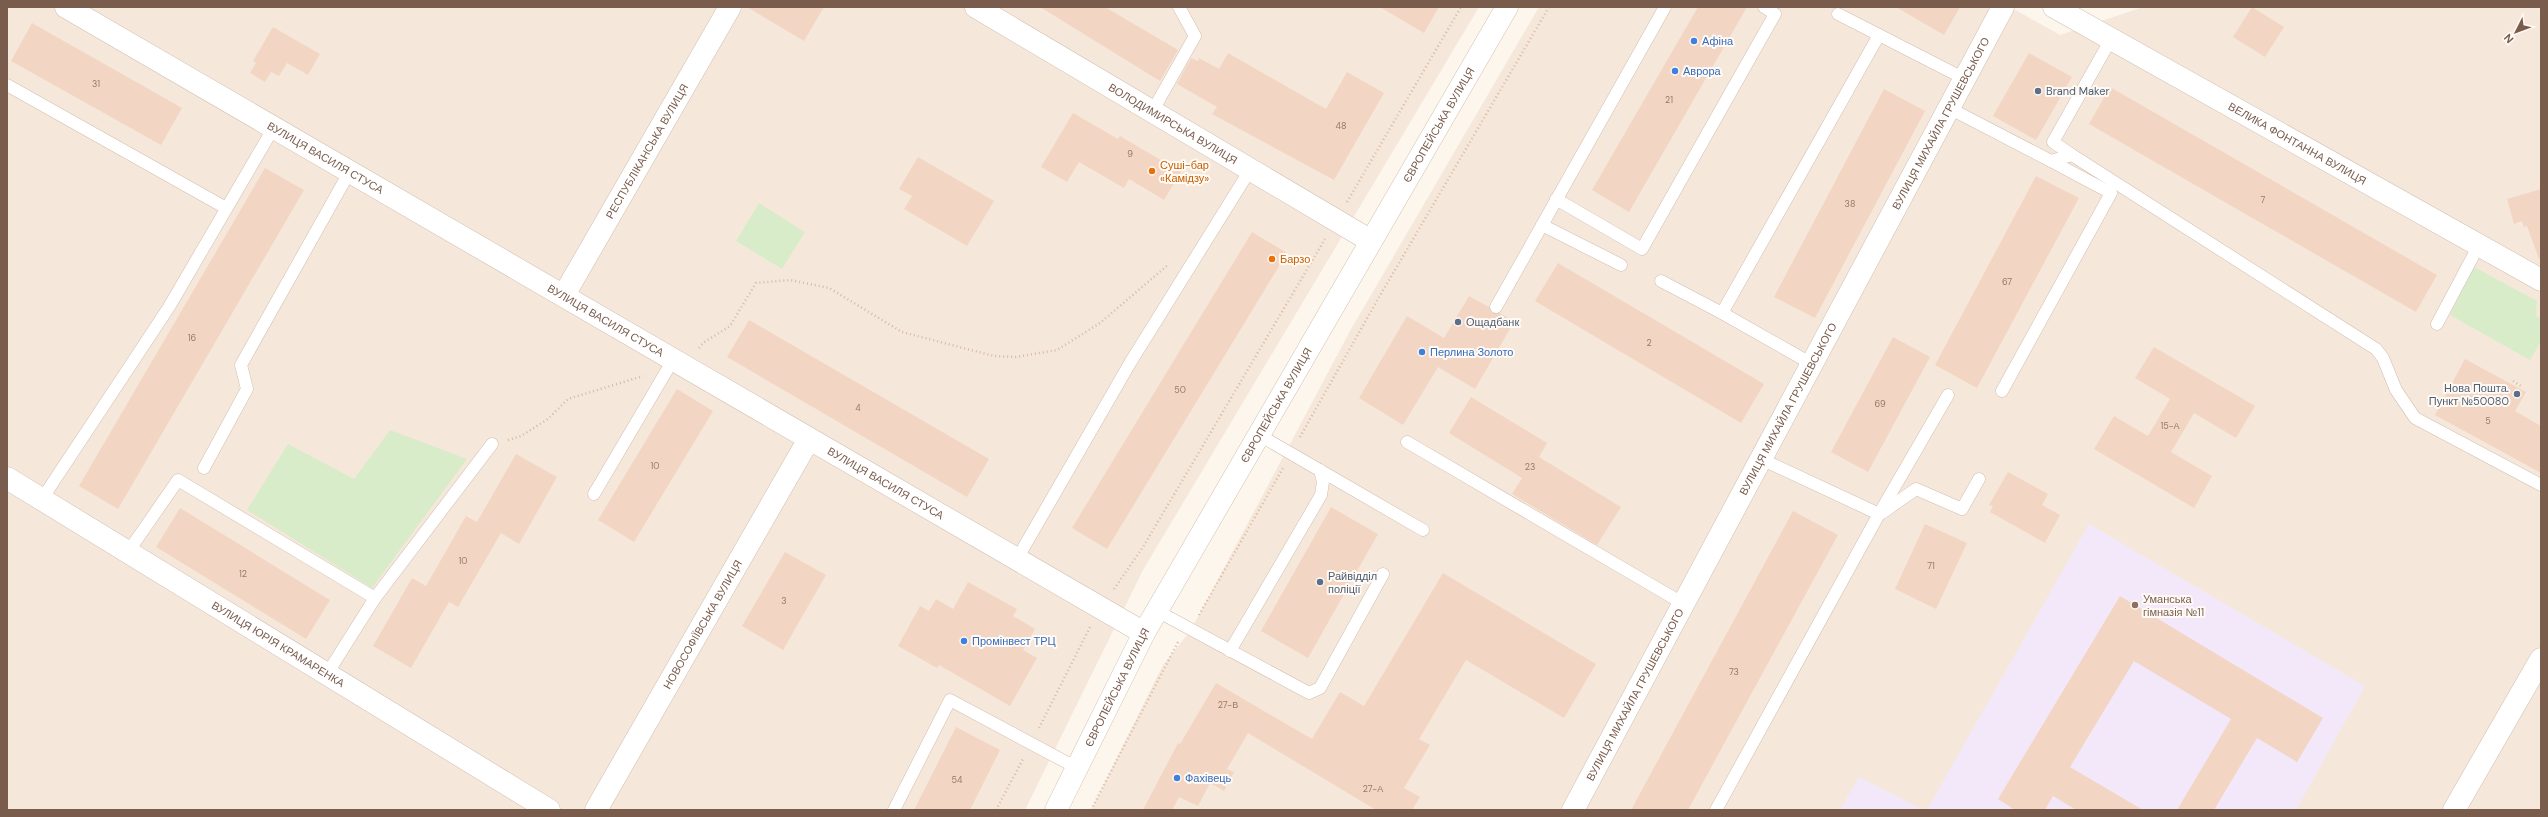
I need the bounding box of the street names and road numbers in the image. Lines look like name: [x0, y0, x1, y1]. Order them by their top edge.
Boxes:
street label: ВУЛИЦЯ МИХАЙЛА ГРУШЕВСЬКОГО: [1889, 34, 1993, 212]
street label: ЄВРОПЕЙСЬКА ВУЛИЦЯ: [1400, 65, 1478, 185]
street label: ВОЛОДИМИРСЬКА ВУЛИЦЯ: [1106, 80, 1240, 167]
street label: РЕСПУБЛІКАНСЬКА ВУЛИЦЯ: [603, 81, 691, 221]
street label: ВЕЛИКА ФОНТАННА ВУЛИЦЯ: [2226, 99, 2369, 188]
street label: ВУЛИЦЯ ВАСИЛЯ СТУСА: [265, 118, 387, 197]
street label: ВУЛИЦЯ ВАСИЛЯ СТУСА: [545, 281, 667, 360]
street label: ВУЛИЦЯ МИХАЙЛА ГРУШЕВСЬКОГО: [1736, 320, 1840, 497]
street label: ЄВРОПЕЙСЬКА ВУЛИЦЯ: [1237, 345, 1315, 465]
street label: ВУЛИЦЯ ВАСИЛЯ СТУСА: [825, 444, 947, 523]
street label: НОВОСОФІЇВСЬКА ВУЛИЦЯ: [660, 557, 745, 691]
street label: ВУЛИЦЯ ЮРІЯ КРАМАРЕНКА: [209, 598, 348, 691]
street label: ВУЛИЦЯ МИХАЙЛА ГРУШЕВСЬКОГО: [1583, 606, 1687, 783]
street label: ЄВРОПЕЙСЬКА ВУЛИЦЯ: [1082, 625, 1152, 749]

